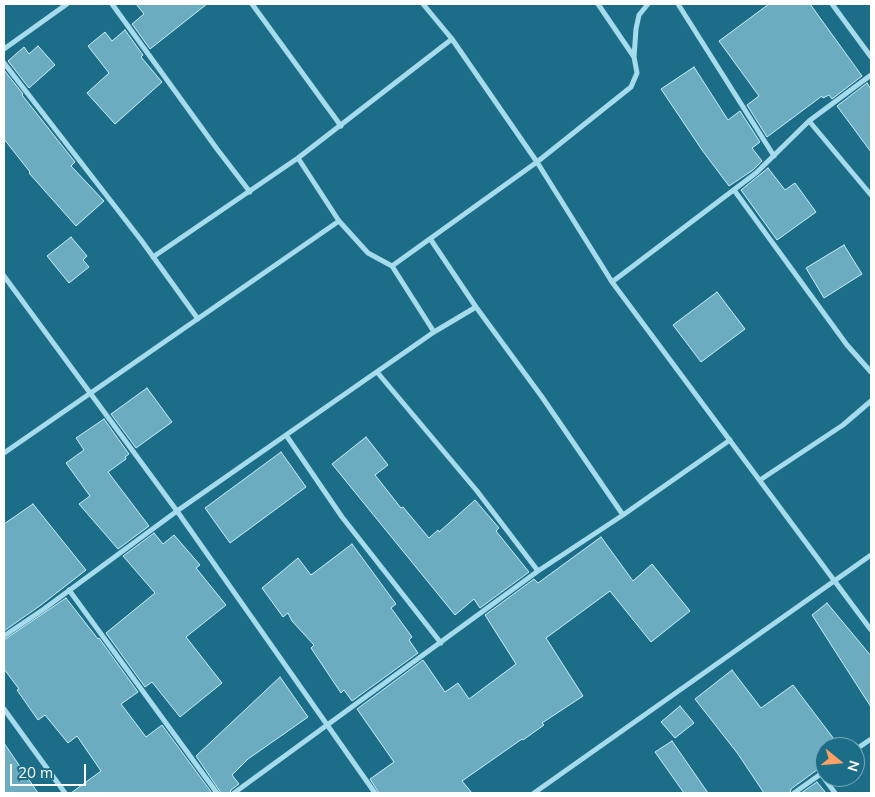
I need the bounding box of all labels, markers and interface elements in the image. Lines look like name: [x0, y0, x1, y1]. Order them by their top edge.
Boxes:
north arrow: [815, 737, 865, 787]
scale bar: [12, 754, 89, 786]
text: N: [843, 758, 864, 774]
text: 20 m: [18, 763, 53, 782]

